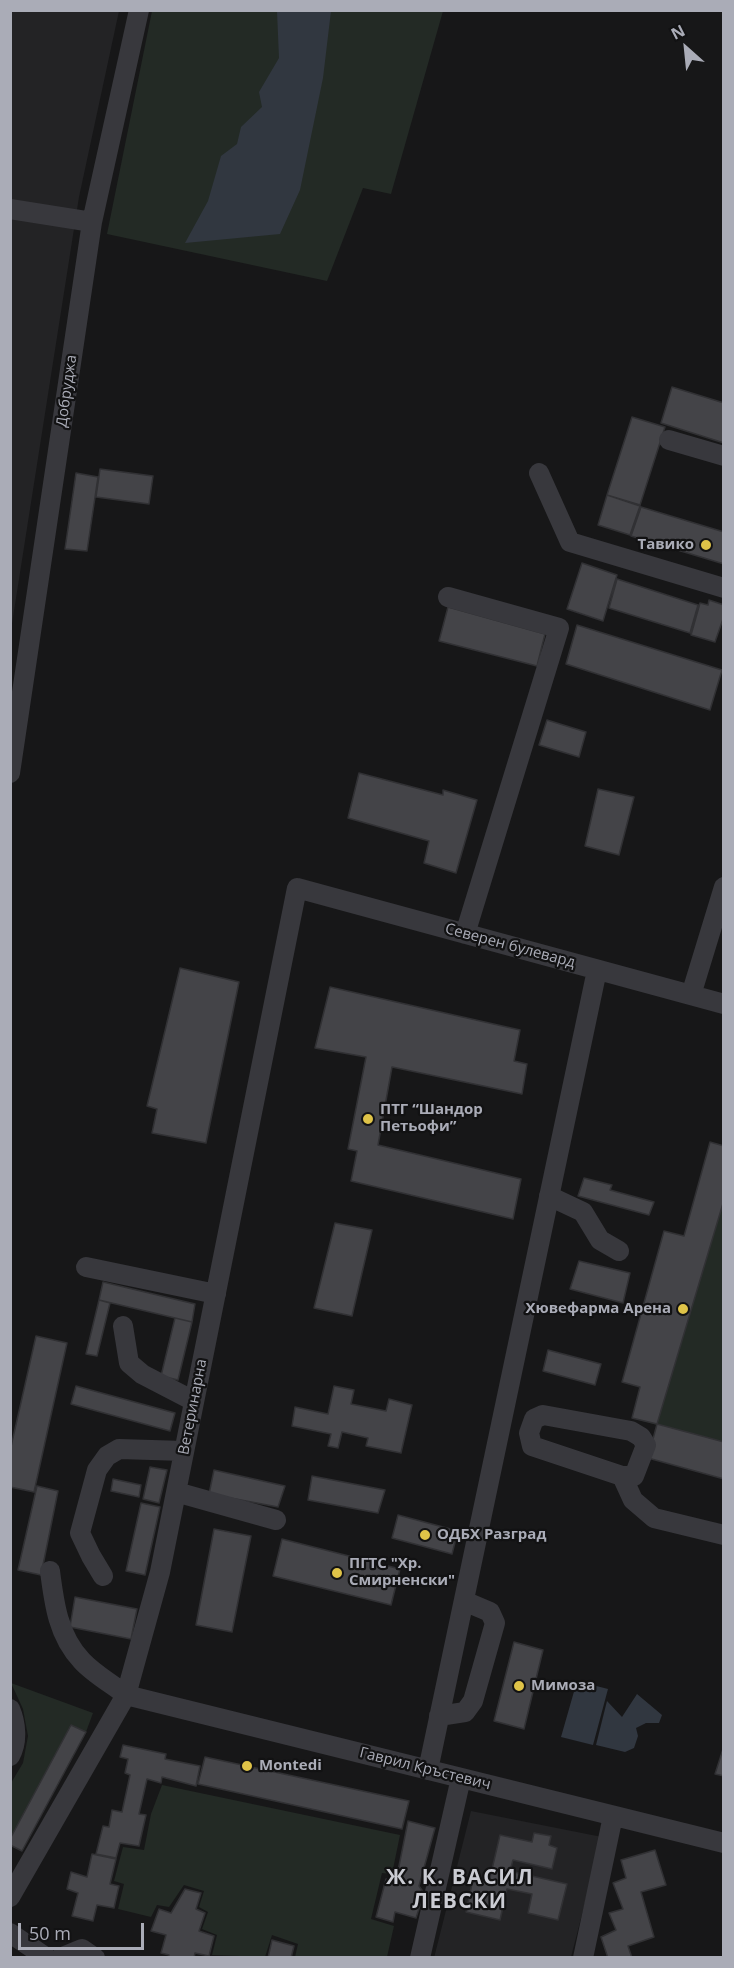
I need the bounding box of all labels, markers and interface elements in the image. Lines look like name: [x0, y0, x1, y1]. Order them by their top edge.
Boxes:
north arrow: [656, 18, 716, 78]
text: N: [667, 19, 689, 45]
street label: Добруджа: [53, 354, 81, 428]
place label: Тавико: [637, 536, 694, 554]
marker: Тавико: [699, 538, 713, 552]
street label: Северен булевард: [443, 920, 577, 972]
place label: ПТГ “Шандор Петьофи”: [380, 1101, 483, 1136]
marker: ПТГ “Шандор Петьофи”: [361, 1112, 375, 1126]
place label: Хювефарма Арена: [525, 1300, 671, 1318]
marker: Хювефарма Арена: [676, 1302, 690, 1316]
street label: Ветеринарна: [175, 1358, 211, 1456]
place label: ОДБХ Разград: [437, 1526, 546, 1544]
marker: ОДБХ Разград: [418, 1528, 432, 1542]
place label: ПГТС "Хр. Смирненски": [349, 1555, 455, 1590]
marker: ПГТС "Хр. Смирненски": [330, 1566, 344, 1580]
place label: Мимоза: [531, 1677, 595, 1695]
marker: Мимоза: [512, 1679, 526, 1693]
street label: Гаврил Кръстевич: [358, 1744, 492, 1794]
place label: Montedi: [259, 1757, 322, 1775]
marker: Montedi: [240, 1759, 254, 1773]
district label: Ж. К. ВАСИЛ ЛЕВСКИ: [386, 1865, 534, 1915]
scale bar: [21, 1911, 147, 1949]
text: 50 m: [29, 1921, 71, 1945]

